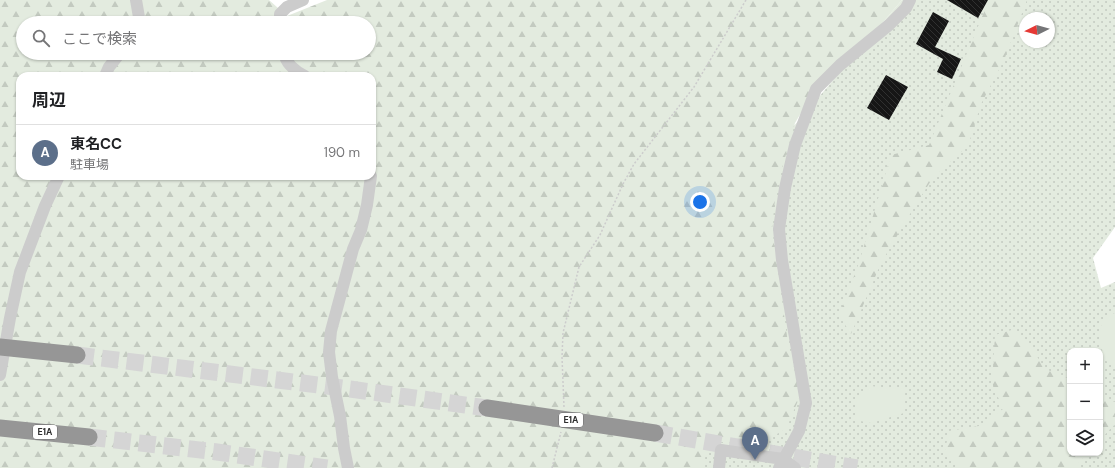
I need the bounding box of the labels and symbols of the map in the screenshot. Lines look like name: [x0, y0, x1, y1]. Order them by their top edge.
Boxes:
north arrow: [1019, 12, 1055, 48]
your location: [690, 192, 710, 212]
road number: E1A: [559, 413, 583, 427]
road number: E1A: [33, 425, 57, 439]
pin: A: [742, 427, 768, 460]

